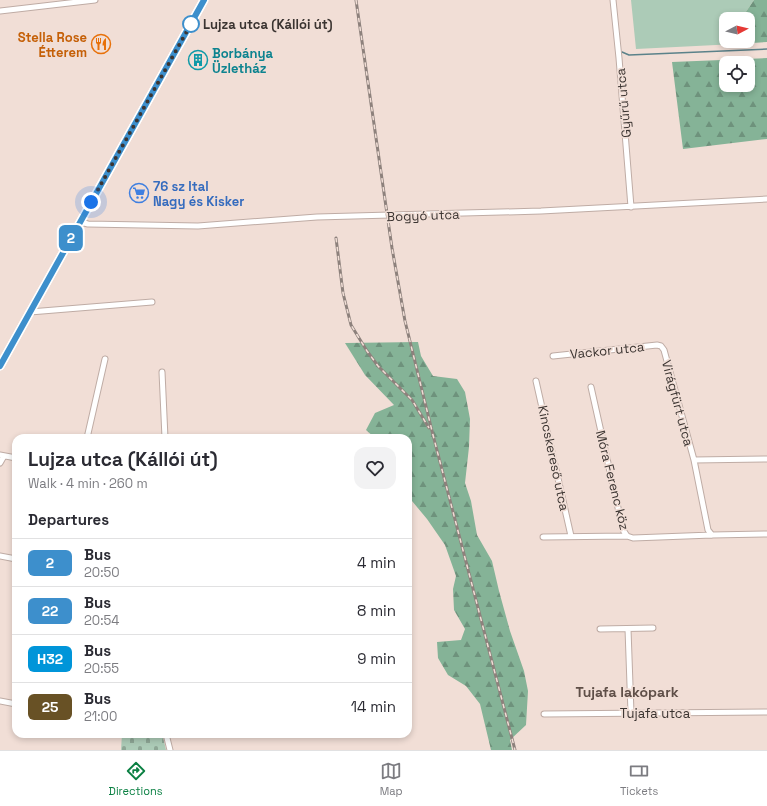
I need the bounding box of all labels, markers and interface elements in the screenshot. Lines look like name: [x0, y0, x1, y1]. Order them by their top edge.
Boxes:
north arrow: [719, 12, 755, 48]
map controls: [719, 12, 755, 92]
marker: Lujza utca (Kállói út): [182, 15, 200, 33]
place label: Lujza utca (Kállói út): [203, 16, 333, 33]
place label: Stella Rose Étterem: [18, 29, 87, 61]
restaurant icon: Stella Rose Étterem: [90, 33, 112, 55]
place label: Borbánya Üzletház: [212, 45, 273, 77]
building icon: Borbánya Üzletház: [187, 49, 209, 71]
button: locate: [719, 56, 755, 92]
street label: Gyűrű utca: [612, 67, 635, 138]
place label: 76 sz Ital Nagy és Kisker: [153, 178, 244, 210]
supermarket icon: 76 sz Ital Nagy és Kisker: [128, 182, 150, 204]
your location: [81, 192, 101, 212]
street label: Bogyó utca: [386, 206, 460, 225]
line badge: 2: [58, 225, 84, 251]
text: 2: [67, 229, 75, 247]
street label: Vackor utca: [569, 338, 646, 363]
street label: Virágfürt utca: [658, 358, 697, 449]
street label: Kincskereső utca: [534, 404, 573, 513]
street label: Móra Ferenc köz: [592, 429, 633, 532]
text: Lujza utca (Kállói út): [28, 447, 218, 472]
button: heart: [354, 447, 396, 489]
text: Walk · 4 min · 260 m: [28, 475, 148, 492]
text: Departures: [28, 510, 109, 529]
text: Bus: [84, 545, 111, 564]
text: 4 min: [357, 553, 396, 572]
text: 2: [46, 554, 54, 572]
text: 20:50: [84, 564, 120, 581]
text: Bus: [84, 593, 111, 612]
text: 8 min: [357, 601, 396, 620]
text: 22: [42, 602, 58, 620]
text: 20:54: [84, 612, 119, 629]
text: Bus: [84, 641, 111, 660]
text: 9 min: [357, 649, 396, 668]
text: H32: [37, 650, 63, 668]
text: 20:55: [84, 660, 119, 677]
district label: Tujafa lakópark: [575, 683, 679, 701]
text: Bus: [84, 689, 111, 708]
text: 14 min: [351, 697, 396, 716]
text: 25: [42, 698, 58, 716]
street label: Tujafa utca: [620, 705, 691, 722]
text: 21:00: [84, 708, 117, 725]
tab: Directions: [109, 760, 163, 798]
tab: Map: [380, 760, 403, 798]
tab: Tickets: [620, 760, 658, 798]

